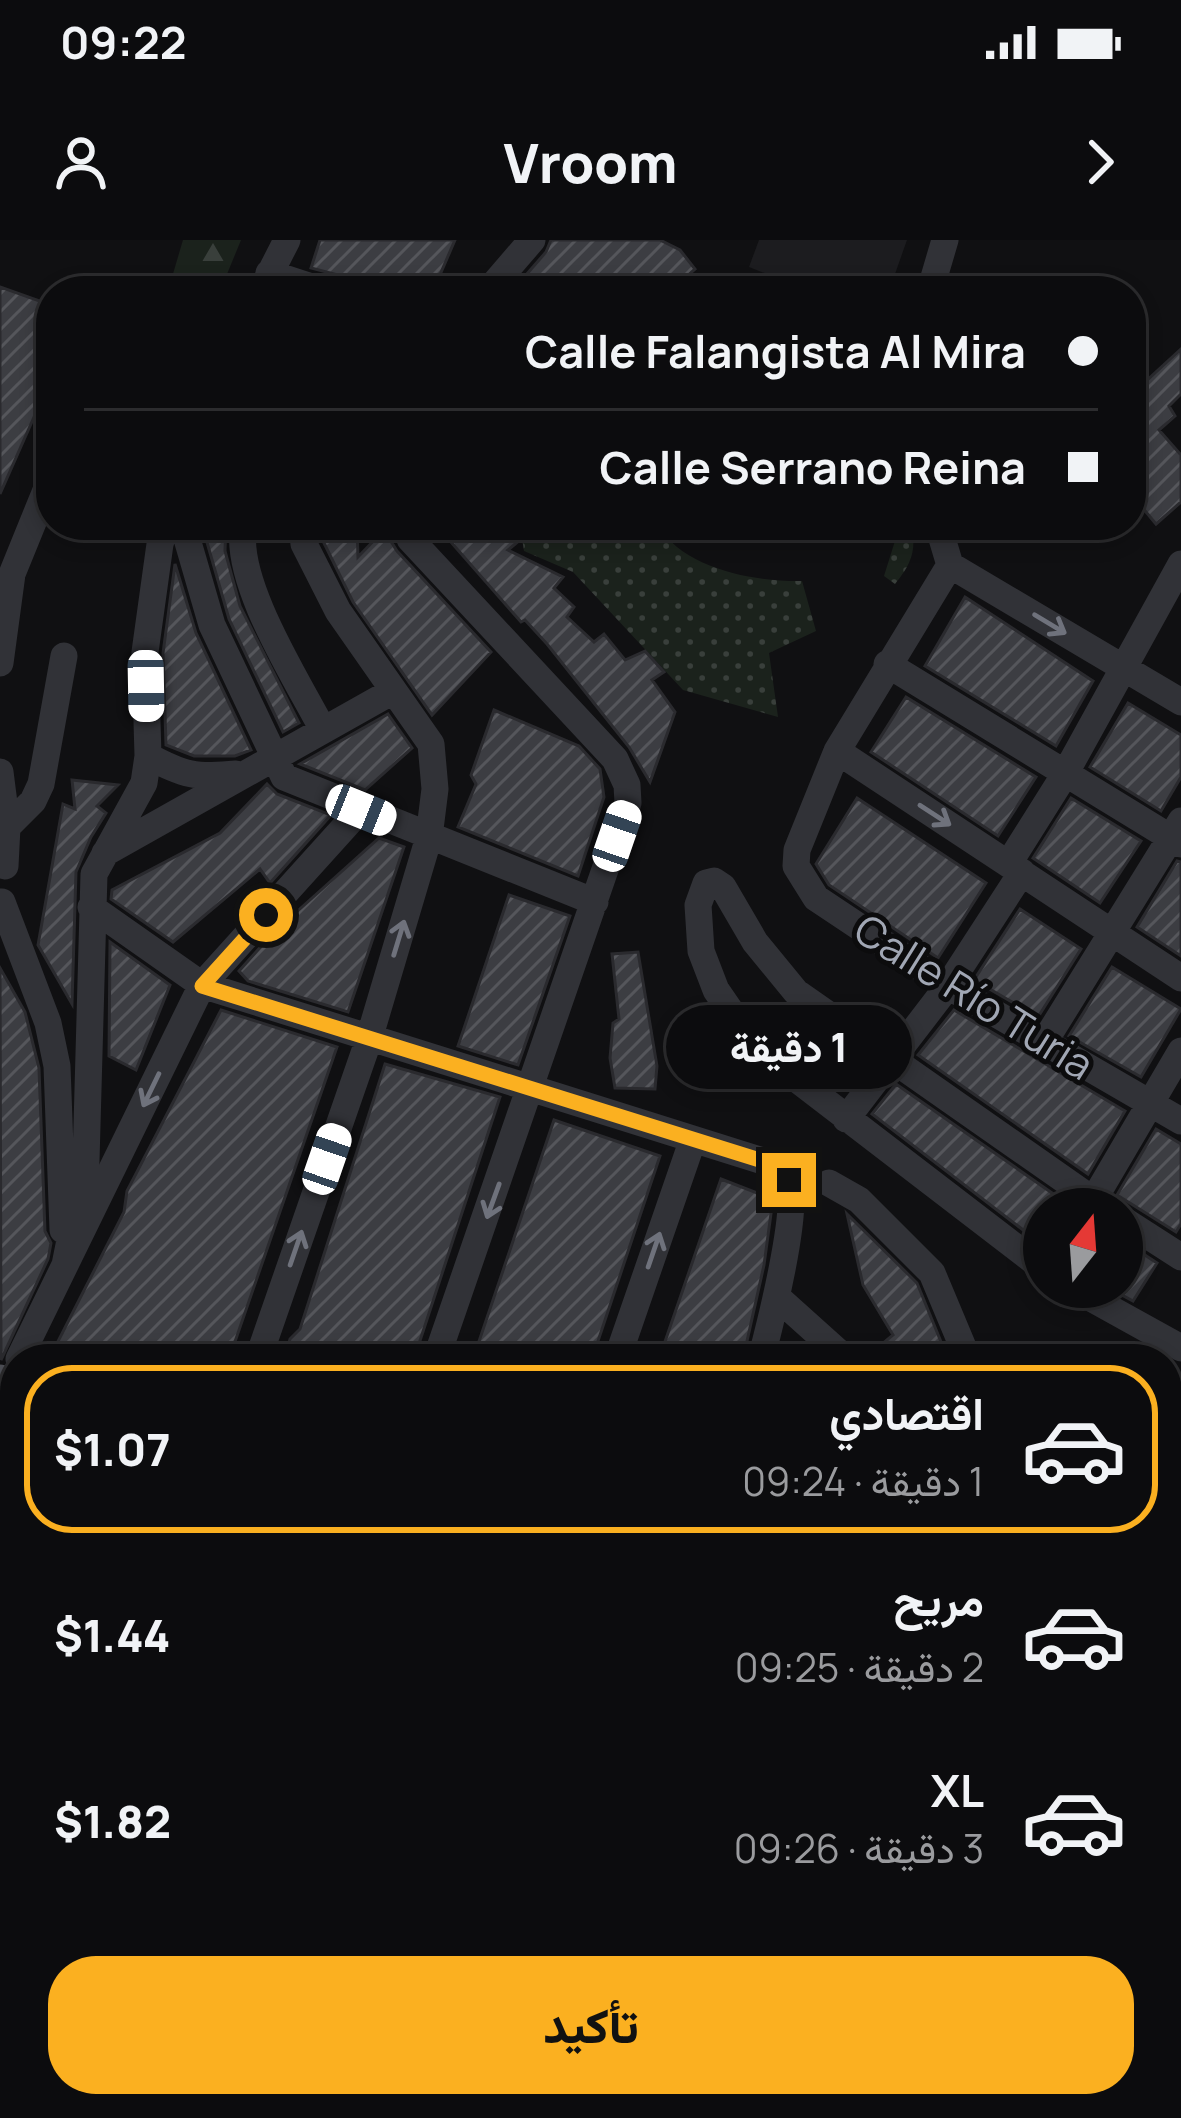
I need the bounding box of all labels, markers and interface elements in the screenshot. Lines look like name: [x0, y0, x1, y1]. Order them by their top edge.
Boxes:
text: 09:22: [60, 11, 187, 73]
text: Vroom: [503, 125, 678, 199]
icon: person: [48, 129, 114, 195]
icon: forward: [1067, 129, 1133, 195]
text: Calle Falangista Al Mira: [525, 320, 1026, 382]
text: Calle Serrano Reina: [600, 436, 1026, 498]
one-way arrow: [1032, 612, 1066, 636]
car: [127, 650, 165, 722]
car: [321, 780, 401, 840]
car: [588, 796, 646, 876]
one-way arrow: [917, 802, 951, 827]
route start: [239, 888, 293, 942]
street label: Calle Río Turia: [844, 900, 1105, 1093]
one-way arrow: [389, 920, 411, 958]
callout: 1 دقيقة: [666, 1006, 912, 1090]
text: 1 دقيقة: [730, 1020, 848, 1074]
one-way arrow: [138, 1072, 161, 1108]
car: [298, 1119, 356, 1199]
route end: [762, 1153, 816, 1207]
one-way arrow: [481, 1181, 502, 1218]
north arrow: [1023, 1188, 1143, 1308]
map controls: [1023, 1188, 1143, 1308]
one-way arrow: [287, 1230, 309, 1268]
one-way arrow: [645, 1232, 667, 1270]
text: اقتصادي: [829, 1382, 984, 1444]
icon: car: [1020, 1395, 1128, 1503]
text: $1.07: [54, 1418, 171, 1480]
text: 1 دقيقة · 09:24: [742, 1454, 984, 1508]
text: مريح: [893, 1568, 984, 1630]
icon: car: [1020, 1581, 1128, 1689]
text: $1.44: [54, 1604, 170, 1666]
text: 2 دقيقة · 09:25: [735, 1640, 984, 1694]
text: XL: [930, 1759, 984, 1821]
icon: car: [1020, 1767, 1128, 1875]
text: $1.82: [54, 1790, 171, 1852]
text: 3 دقيقة · 09:26: [734, 1821, 984, 1875]
button: تأكيد: [48, 1956, 1134, 2094]

